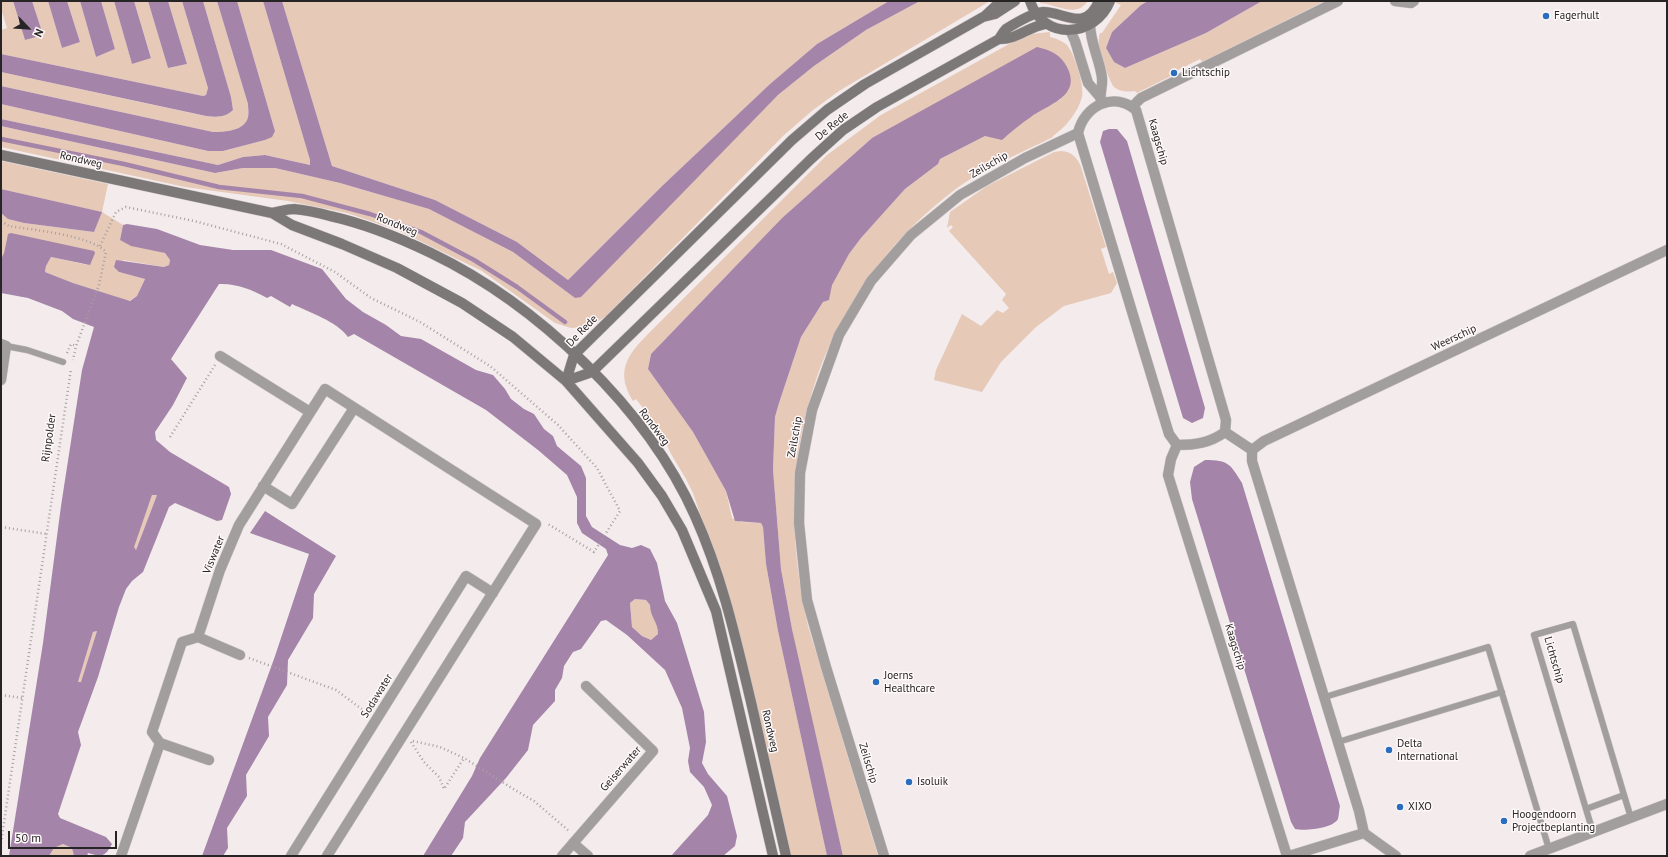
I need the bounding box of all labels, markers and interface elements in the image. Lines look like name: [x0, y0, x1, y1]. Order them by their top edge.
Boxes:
north arrow: [8, 8, 48, 48]
place label: Fagerhult: [1554, 9, 1599, 23]
marker: Fagerhult: [1541, 11, 1551, 21]
text: N: [31, 27, 47, 39]
place label: Lichtschip: [1182, 66, 1230, 80]
marker: Lichtschip: [1169, 68, 1179, 78]
street label: De Rede: [813, 109, 851, 143]
street label: Kaagschip: [1145, 117, 1171, 167]
street label: Rondweg: [58, 149, 104, 171]
street label: Zeilschip: [968, 149, 1010, 181]
street label: Rondweg: [375, 211, 419, 239]
street label: De Rede: [564, 312, 600, 350]
street label: Weerschip: [1429, 322, 1479, 354]
street label: Rondweg: [636, 406, 672, 448]
street label: Rijnpolder: [39, 413, 59, 463]
street label: Zeilschip: [785, 415, 805, 459]
street label: Viswater: [200, 534, 228, 576]
street label: Kaagschip: [1222, 622, 1248, 672]
street label: Lichtschip: [1541, 635, 1567, 685]
place label: Joerns Healthcare: [884, 669, 935, 695]
street label: Sodawater: [358, 671, 396, 721]
marker: Joerns Healthcare: [871, 677, 881, 687]
street label: Rondweg: [759, 708, 781, 754]
place label: Delta International: [1397, 737, 1458, 763]
street label: Zeilschip: [856, 741, 880, 785]
street label: Geiserwater: [598, 744, 644, 794]
marker: Delta International: [1384, 745, 1394, 755]
place label: Isoluik: [917, 775, 948, 789]
marker: Isoluik: [904, 777, 914, 787]
place label: XIXO: [1408, 800, 1432, 814]
marker: XIXO: [1395, 802, 1405, 812]
place label: Hoogendoorn Projectbeplanting: [1512, 808, 1595, 834]
marker: Hoogendoorn Projectbeplanting: [1499, 816, 1509, 826]
scale bar: [10, 823, 119, 849]
text: 50 m: [15, 830, 41, 845]

